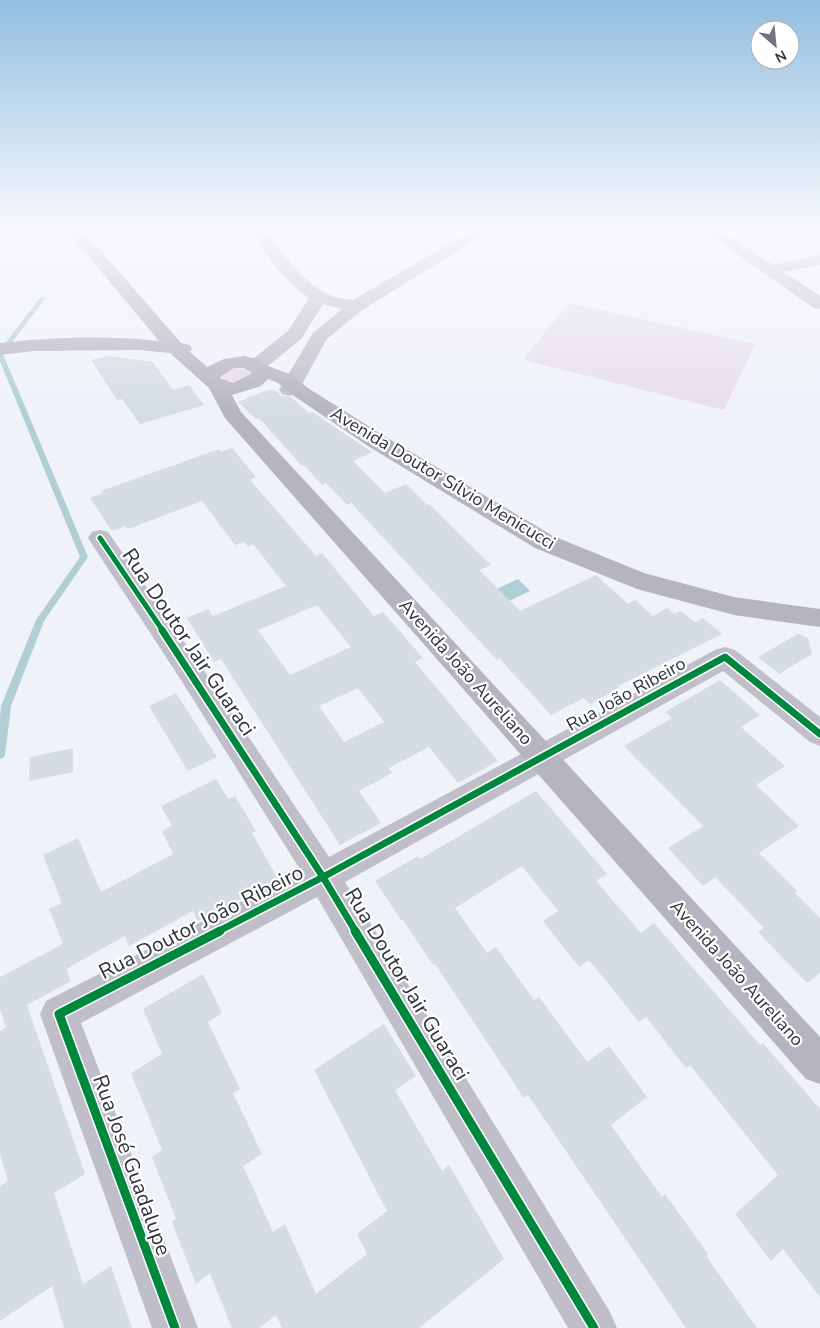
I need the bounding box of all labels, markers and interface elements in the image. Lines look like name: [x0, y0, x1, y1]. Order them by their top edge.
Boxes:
north arrow: [750, 20, 800, 70]
text: N: [772, 45, 790, 67]
street label: Avenida Doutor Sílvio Menicucci: [326, 401, 560, 555]
street label: Rua Doutor Jair Guaraci: [116, 543, 262, 741]
street label: Avenida João Aureliano: [394, 594, 538, 750]
street label: Rua João Ribeiro: [562, 651, 690, 737]
street label: Rua Doutor João Ribeiro: [94, 858, 308, 986]
street label: Rua Doutor Jair Guaraci: [338, 882, 476, 1086]
street label: Avenida João Aureliano: [665, 895, 809, 1051]
street label: Rua José Guadalupe: [86, 1071, 178, 1259]

